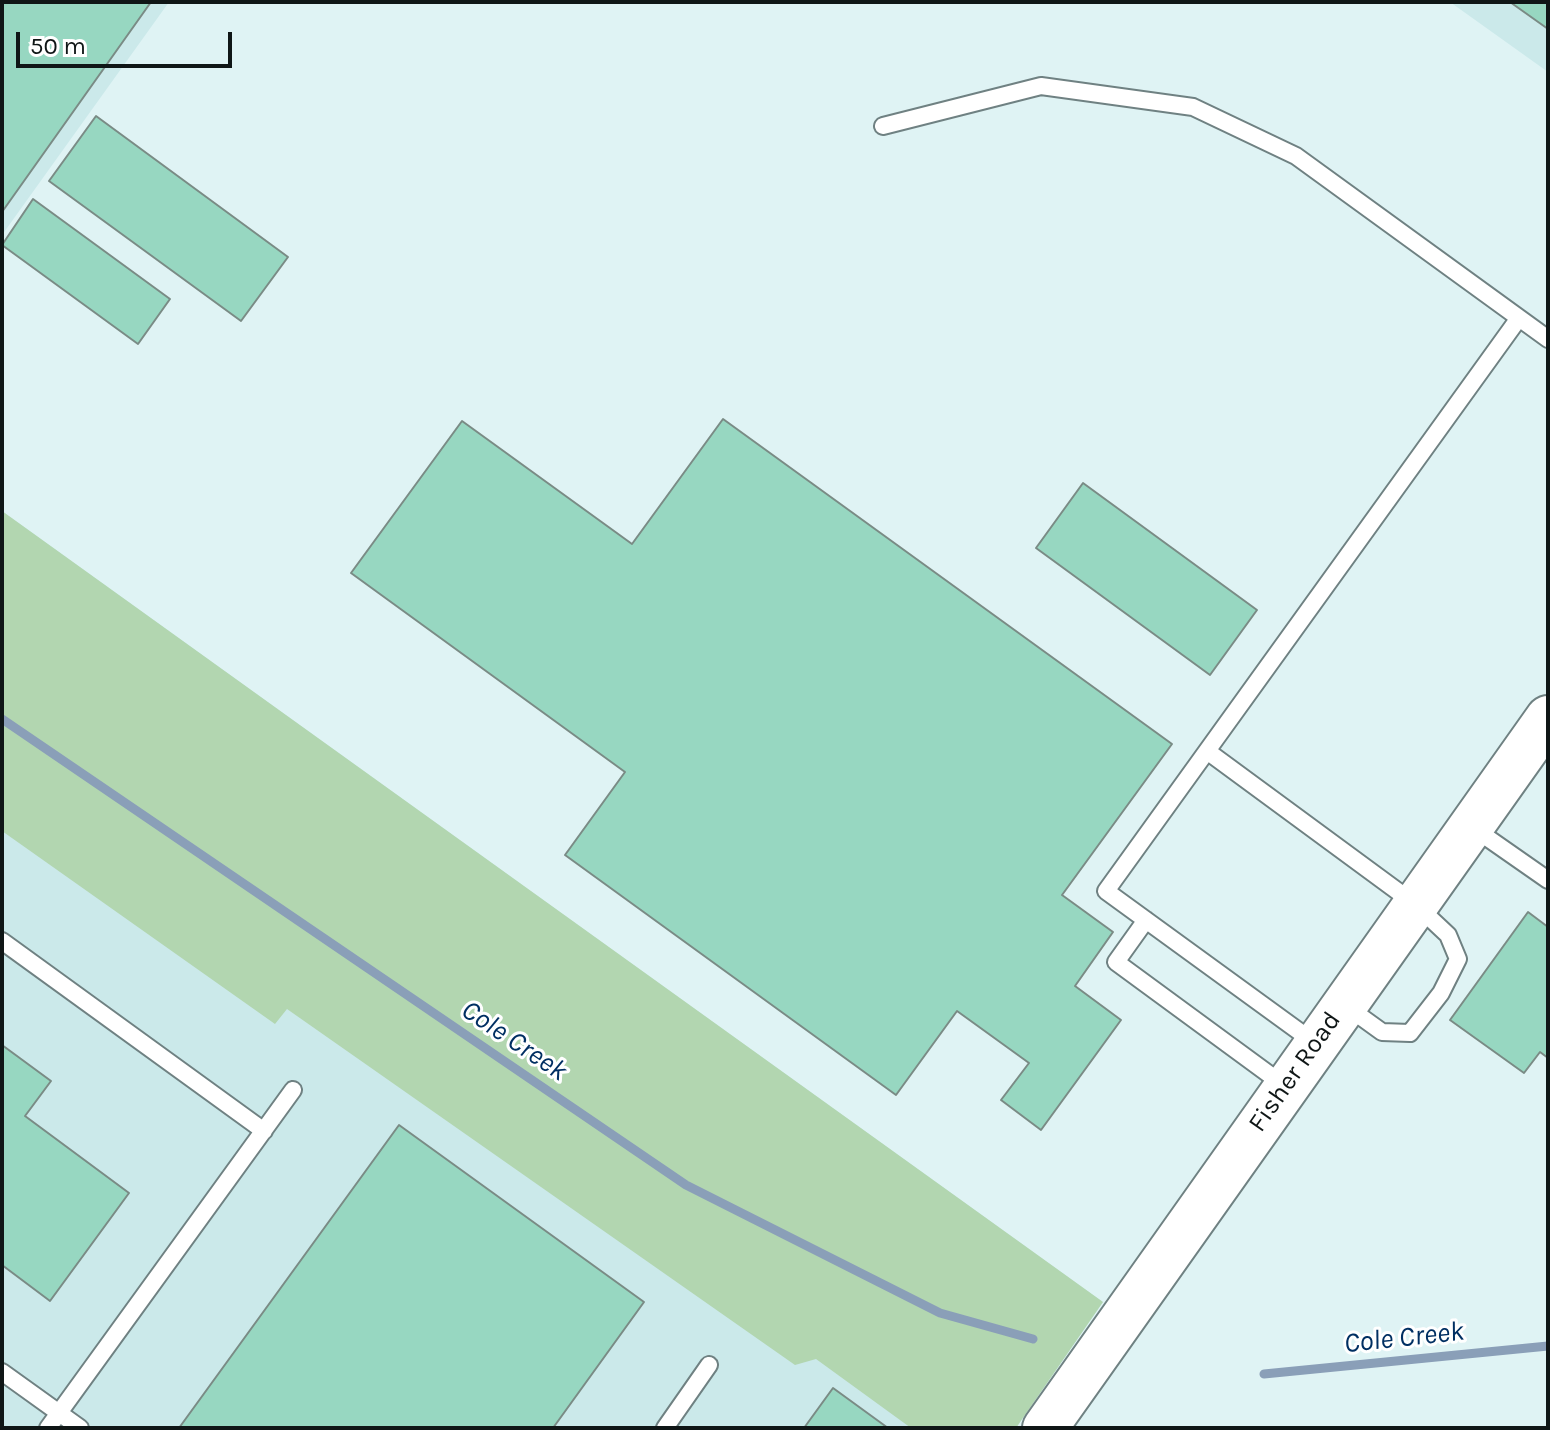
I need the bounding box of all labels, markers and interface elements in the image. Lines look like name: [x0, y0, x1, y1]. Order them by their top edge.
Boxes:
scale bar: [20, 16, 236, 66]
text: 50 m: [30, 32, 86, 60]
water label: Cole Creek: [455, 993, 573, 1089]
street label: Fisher Road: [1242, 1006, 1348, 1138]
water label: Cole Creek: [1342, 1315, 1466, 1361]

